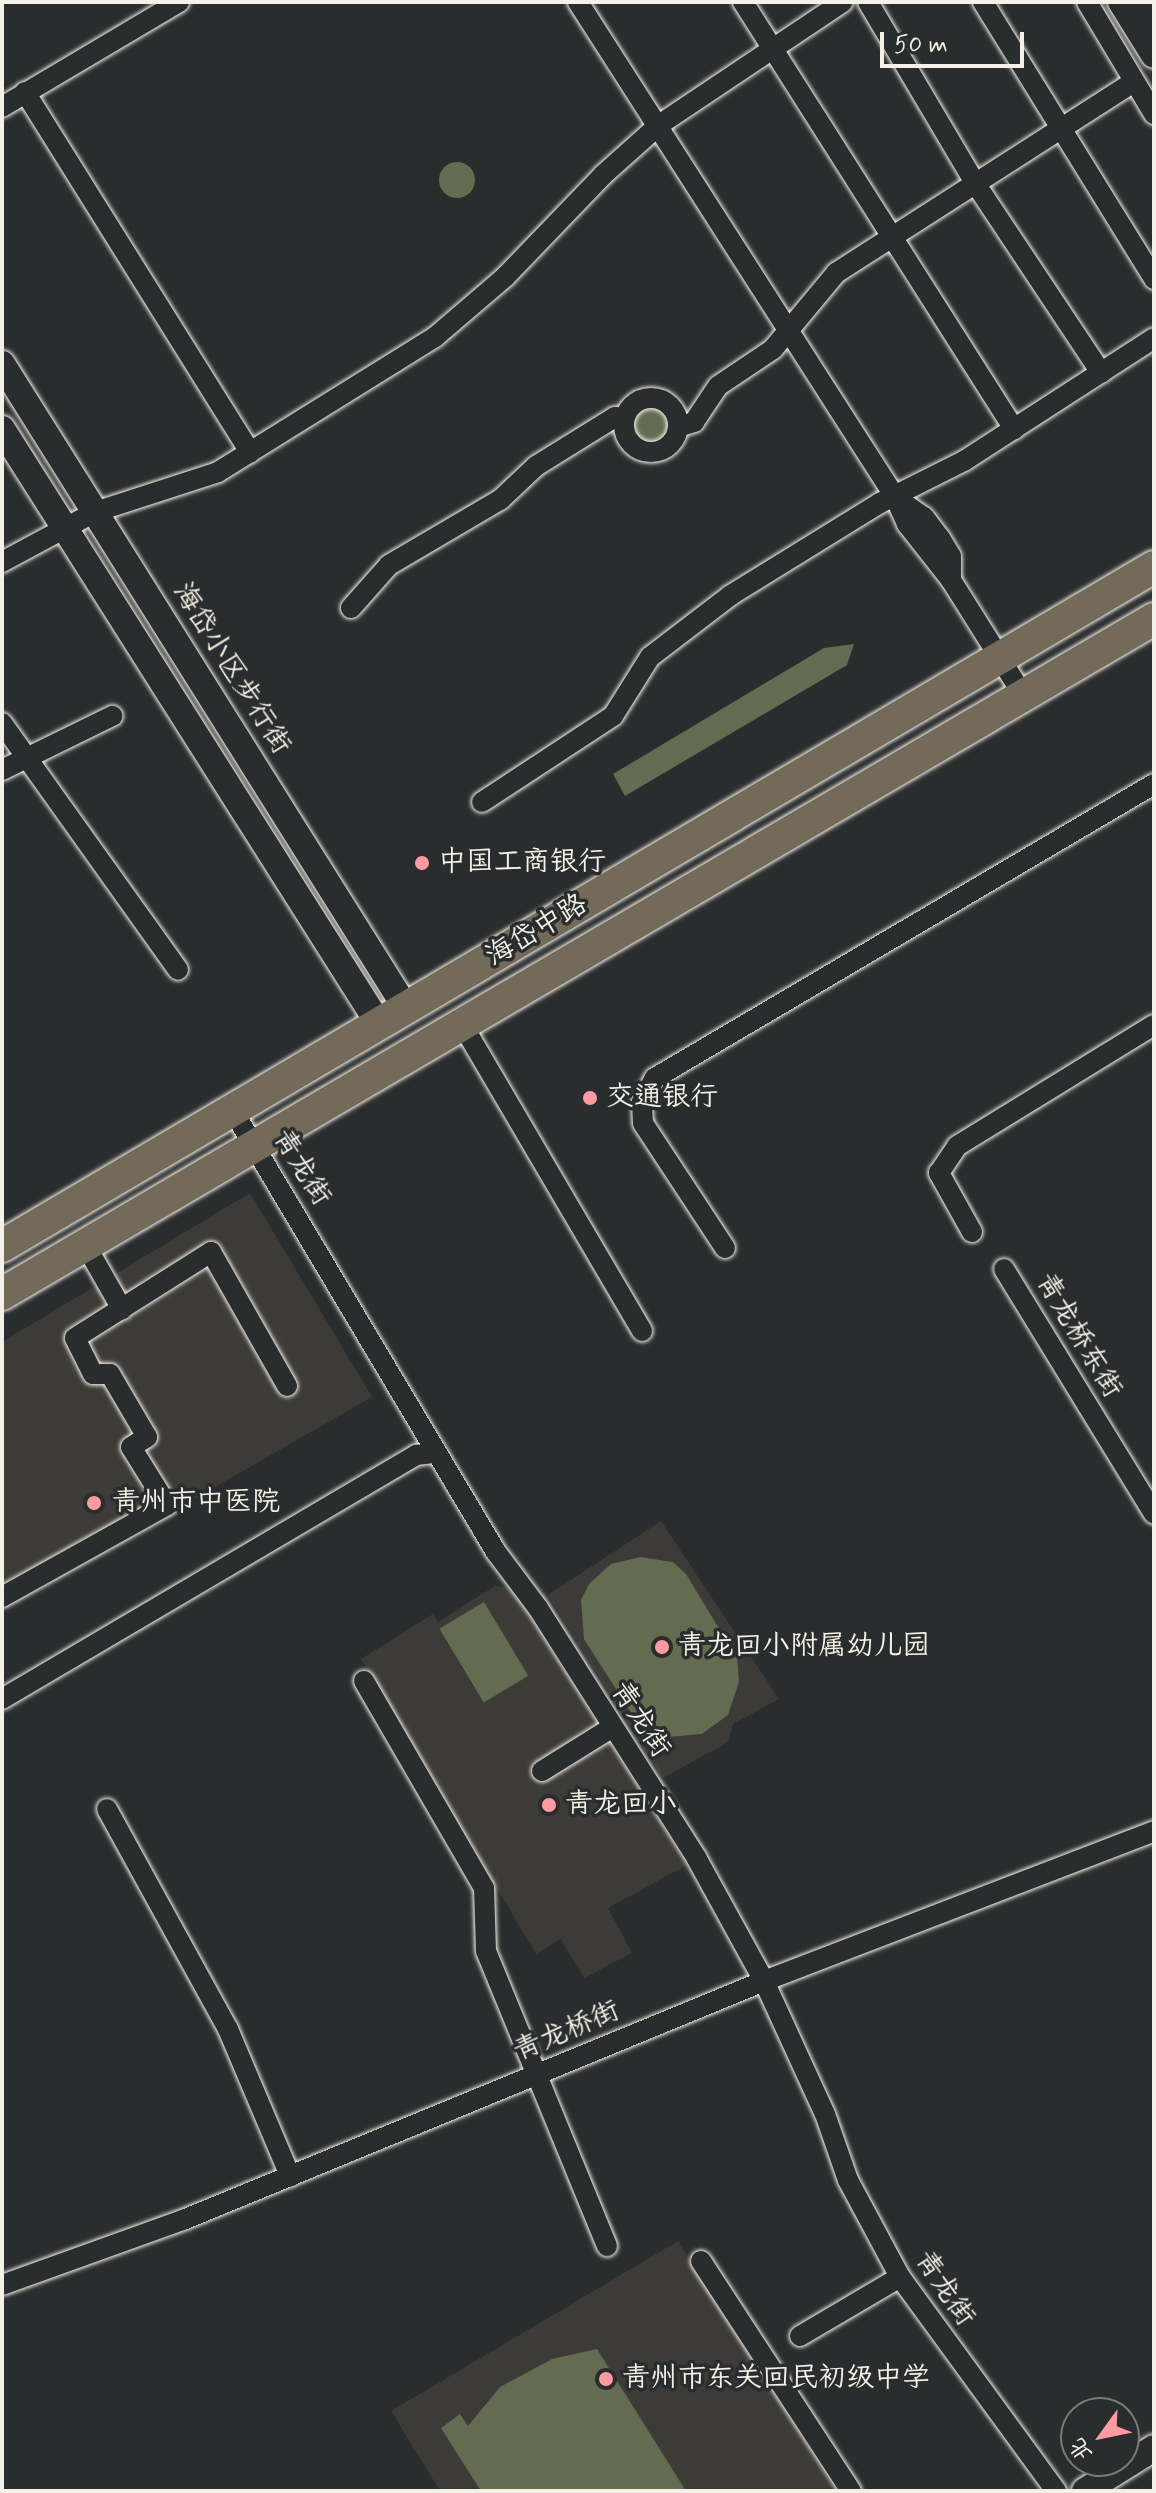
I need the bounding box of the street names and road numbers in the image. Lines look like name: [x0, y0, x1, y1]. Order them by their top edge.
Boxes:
street label: 海岱小区步行街: [165, 577, 297, 761]
street label: 海岱中路: [480, 888, 594, 974]
street label: 青龙街: [264, 1123, 338, 1213]
street label: 青龙桥东街: [1028, 1267, 1128, 1405]
street label: 青龙街: [603, 1676, 677, 1764]
street label: 青龙桥街: [509, 1995, 625, 2069]
street label: 青龙街: [907, 2245, 981, 2333]

